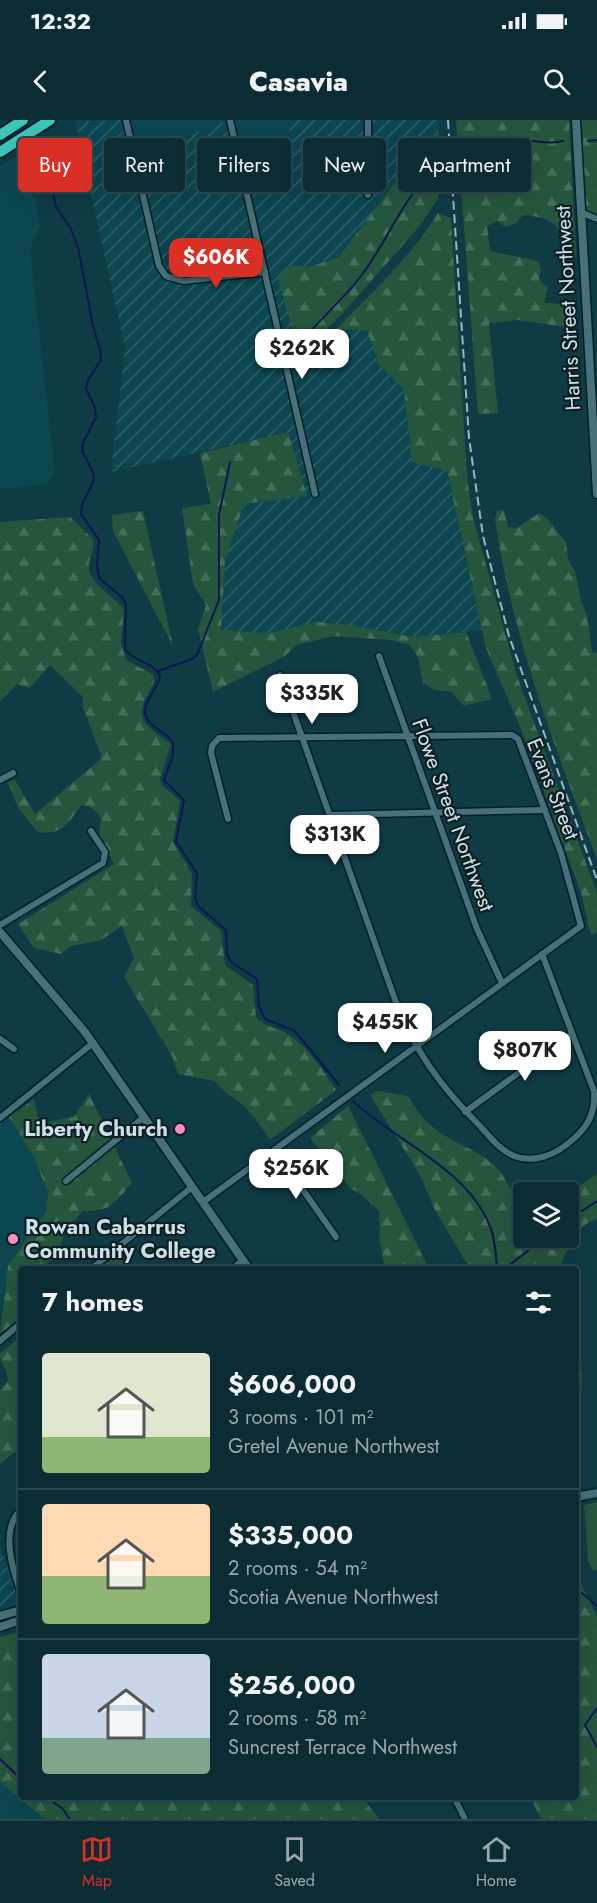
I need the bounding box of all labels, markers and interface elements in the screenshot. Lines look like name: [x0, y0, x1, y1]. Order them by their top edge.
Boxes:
text: 12:32: [30, 5, 91, 37]
text: Casavia: [249, 62, 348, 101]
icon: back: [24, 65, 57, 98]
icon: search: [540, 65, 573, 98]
chip: Buy: [18, 138, 92, 192]
chip: Rent: [104, 138, 185, 192]
chip: Filters: [197, 138, 291, 192]
chip: New: [303, 138, 386, 192]
chip: Apartment: [398, 138, 531, 192]
street label: Harris Street Northwest: [548, 205, 588, 411]
pin: $606K: [174, 238, 258, 289]
text: $606K: [183, 243, 249, 272]
pin: $262K: [260, 329, 344, 380]
text: $262K: [269, 334, 335, 363]
pin: $335K: [270, 674, 354, 725]
text: $335K: [280, 679, 344, 708]
street label: Flowe Street Northwest: [404, 714, 502, 916]
street label: Evans Street: [519, 734, 587, 844]
pin: $313K: [293, 815, 377, 866]
text: $313K: [304, 820, 366, 849]
pin: $455K: [343, 1003, 427, 1054]
text: $455K: [352, 1008, 418, 1037]
pin: $807K: [483, 1031, 567, 1082]
text: $807K: [493, 1036, 557, 1065]
place label: Liberty Church: [24, 1114, 168, 1144]
marker: Liberty Church: [173, 1122, 187, 1136]
pin: $256K: [254, 1149, 338, 1200]
text: $256K: [263, 1154, 329, 1183]
map controls: [513, 1182, 579, 1248]
button: layers: [513, 1182, 579, 1248]
place label: Rowan Cabarrus Community College: [25, 1212, 216, 1266]
marker: Rowan Cabarrus Community College: [6, 1232, 20, 1246]
text: 7 homes: [42, 1283, 144, 1321]
icon: filters: [522, 1286, 555, 1319]
text: $606,000: [228, 1365, 356, 1403]
icon: home: [90, 1377, 162, 1449]
text: 3 rooms · 101 m²: [228, 1403, 374, 1432]
text: Gretel Avenue Northwest: [228, 1432, 439, 1461]
text: $335,000: [228, 1516, 353, 1554]
icon: home: [90, 1528, 162, 1600]
text: 2 rooms · 54 m²: [228, 1554, 367, 1583]
text: Scotia Avenue Northwest: [228, 1583, 438, 1612]
text: $256,000: [228, 1666, 355, 1704]
icon: home: [90, 1678, 162, 1750]
text: 2 rooms · 58 m²: [228, 1704, 366, 1733]
text: Suncrest Terrace Northwest: [228, 1733, 457, 1762]
tab: Map: [80, 1833, 113, 1892]
tab: Saved: [274, 1833, 315, 1892]
tab: Home: [476, 1833, 517, 1892]

